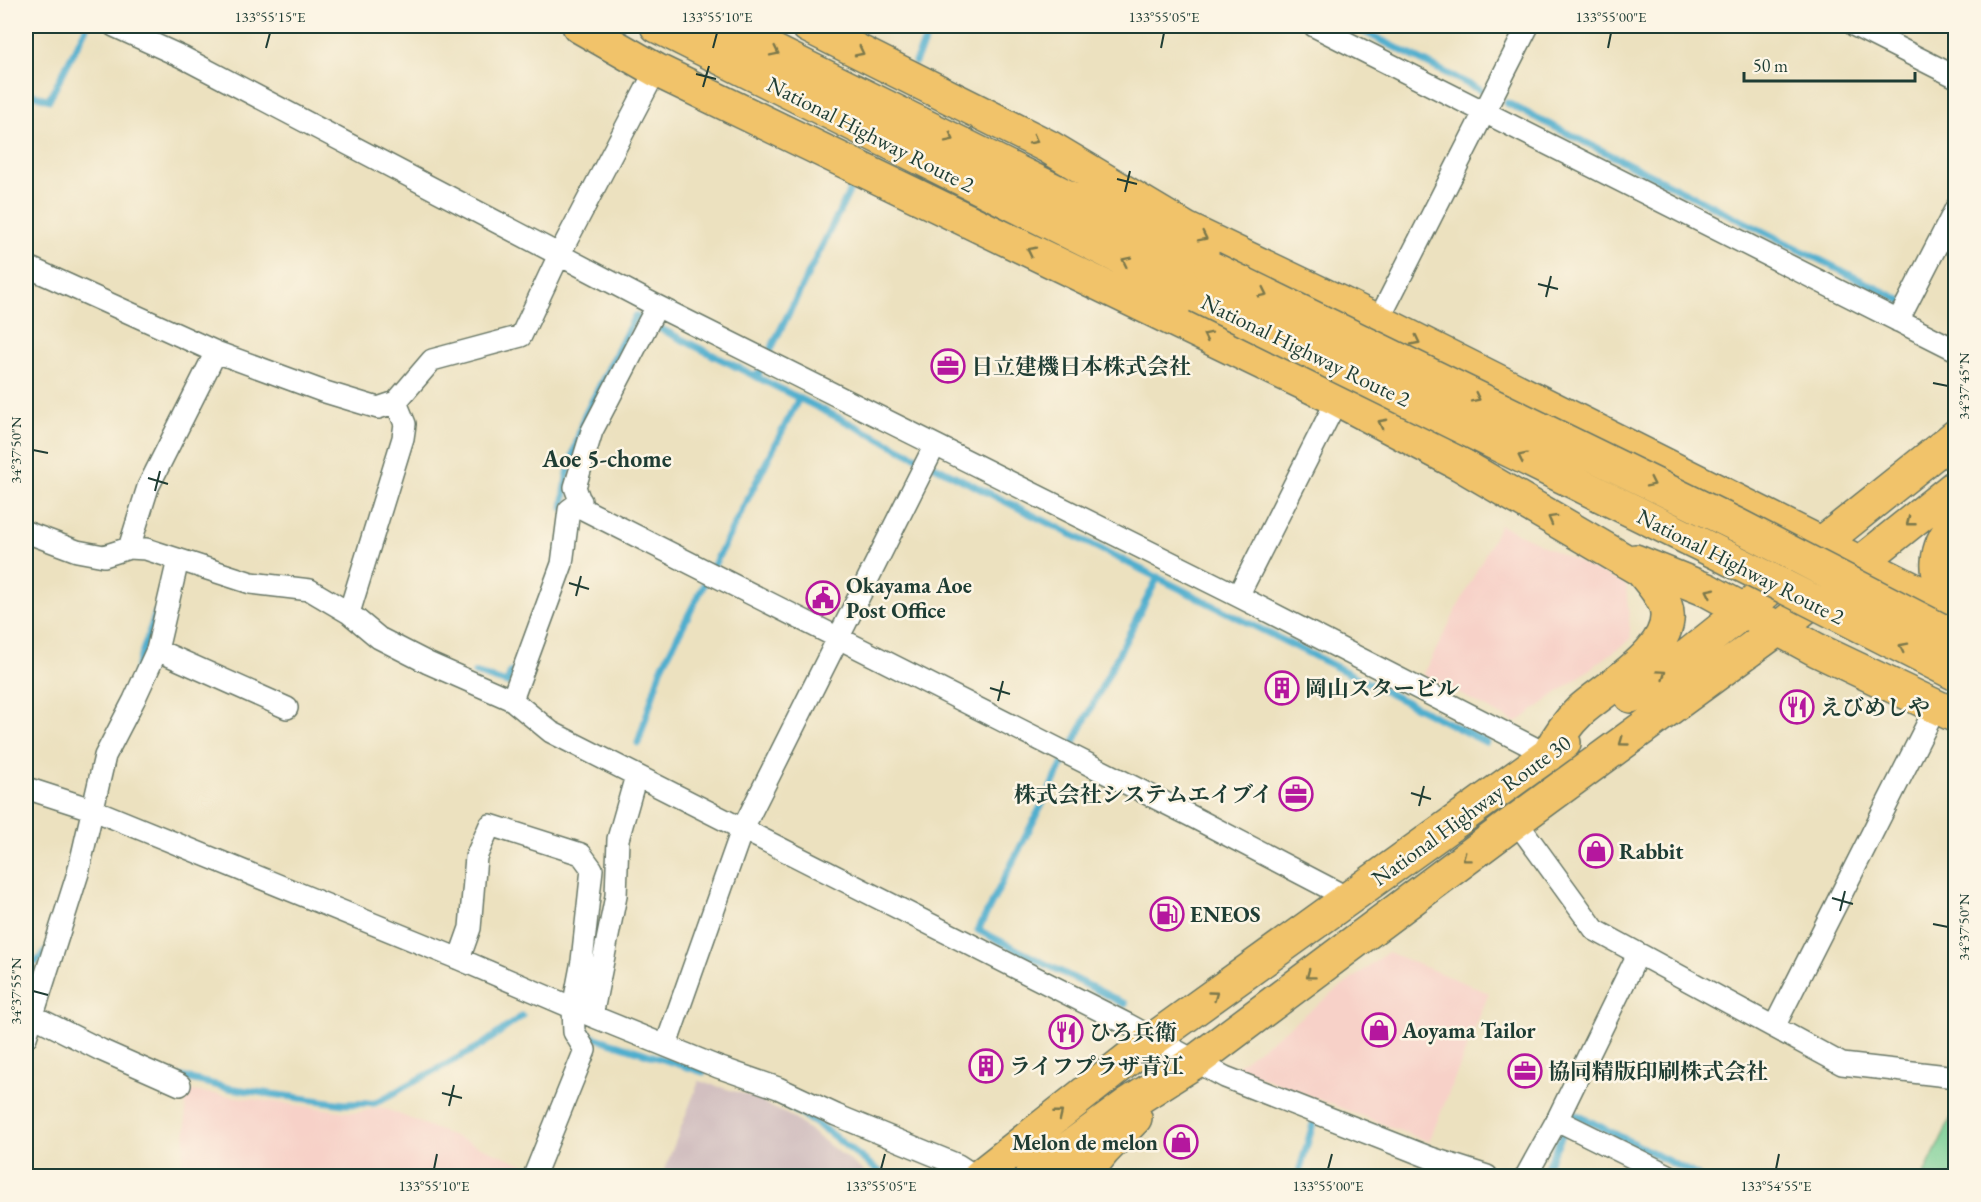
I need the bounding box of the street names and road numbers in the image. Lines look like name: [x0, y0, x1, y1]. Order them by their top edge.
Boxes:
street label: National Highway Route 2: [762, 70, 980, 200]
street label: National Highway Route 2: [1197, 287, 1415, 414]
street label: National Highway Route 2: [1632, 502, 1850, 632]
street label: National Highway Route 30: [1366, 728, 1577, 893]

